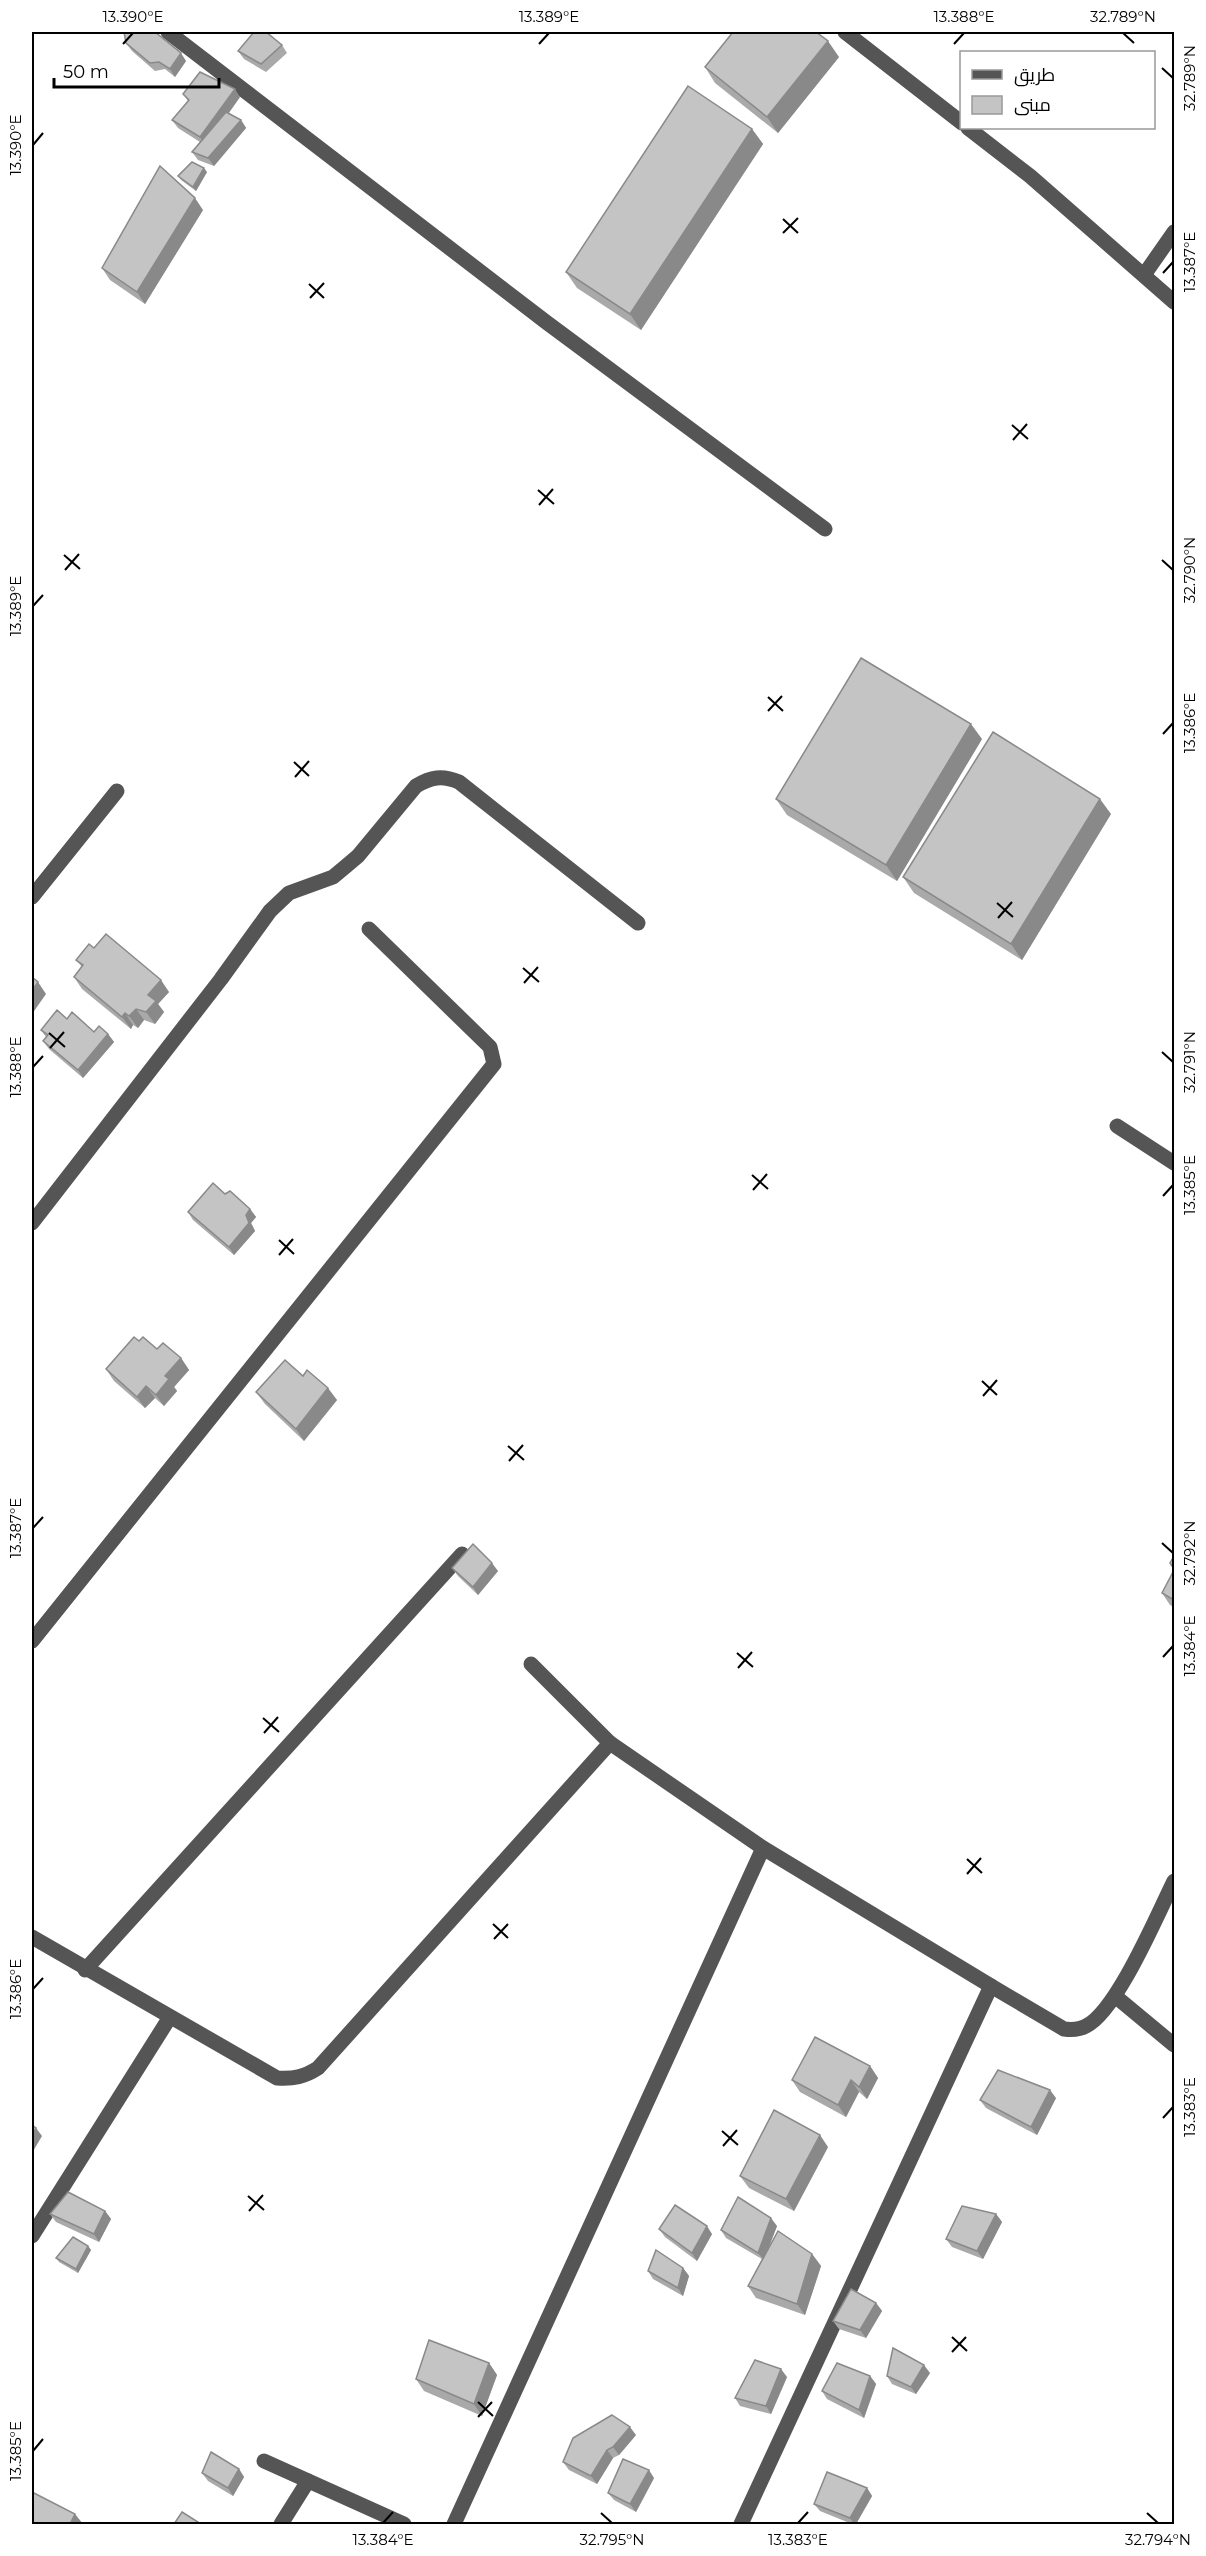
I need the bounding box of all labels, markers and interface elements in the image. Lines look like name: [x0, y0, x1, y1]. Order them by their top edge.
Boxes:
text: 13.390°E: [102, 7, 164, 26]
text: 13.389°E: [519, 7, 579, 26]
text: 13.388°E: [933, 7, 995, 26]
text: 32.789°N: [1090, 7, 1156, 26]
text: 32.789°N: [1180, 45, 1199, 111]
scale bar: [54, 51, 219, 89]
legend: [960, 51, 1155, 129]
text: 50 m: [63, 61, 109, 83]
text: طريق: [1014, 64, 1055, 87]
text: مبنى: [1014, 94, 1051, 116]
text: 13.390°E: [6, 114, 25, 176]
text: 13.387°E: [1180, 232, 1199, 292]
text: 32.790°N: [1180, 537, 1199, 603]
text: 13.389°E: [6, 576, 25, 636]
text: 13.386°E: [1180, 693, 1199, 753]
text: 32.791°N: [1180, 1031, 1199, 1093]
text: 13.388°E: [6, 1036, 25, 1098]
text: 13.385°E: [1180, 1155, 1199, 1215]
text: 13.387°E: [6, 1498, 25, 1558]
text: 32.792°N: [1180, 1520, 1199, 1586]
text: 13.384°E: [1180, 1615, 1199, 1677]
text: 13.386°E: [6, 1959, 25, 2019]
text: 13.383°E: [1180, 2077, 1199, 2137]
text: 13.385°E: [6, 2421, 25, 2481]
text: 13.384°E: [352, 2530, 414, 2549]
text: 32.795°N: [580, 2530, 644, 2549]
text: 13.383°E: [768, 2530, 828, 2549]
text: 32.794°N: [1125, 2530, 1191, 2549]

